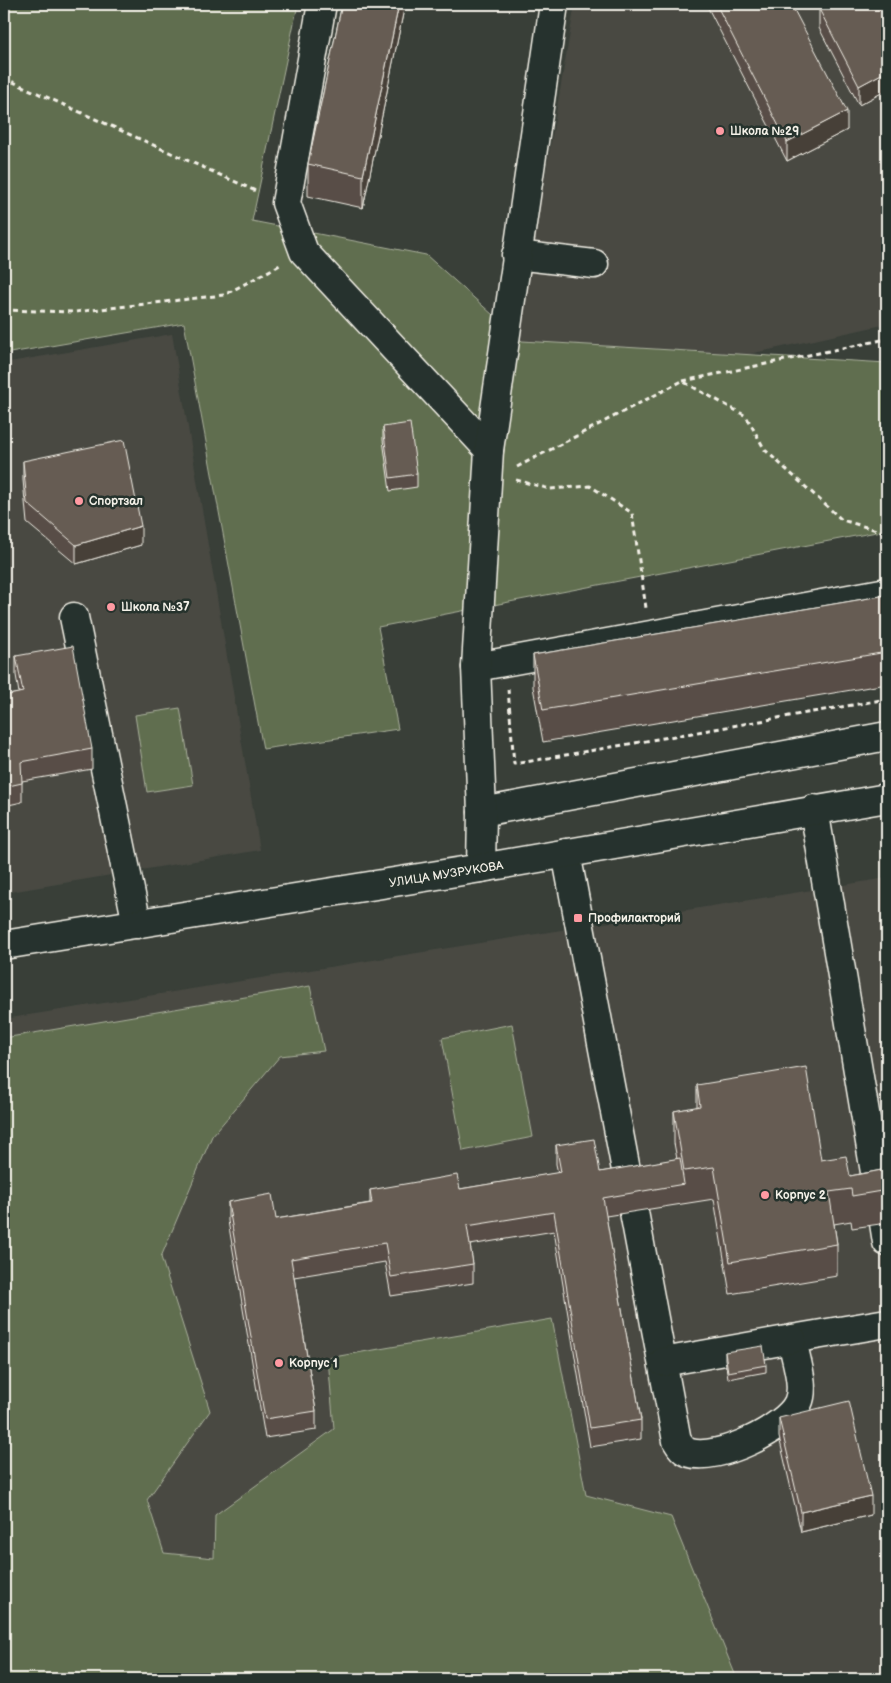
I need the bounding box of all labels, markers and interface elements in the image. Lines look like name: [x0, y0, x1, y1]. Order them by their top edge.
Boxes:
place label: Школа №29: [730, 124, 799, 139]
marker: Школа №29: [714, 125, 726, 137]
place label: Спортзал: [89, 494, 143, 509]
marker: Спортзал: [73, 495, 85, 507]
place label: Школа №37: [121, 600, 190, 615]
marker: Школа №37: [105, 601, 117, 613]
street label: УЛИЦА МУЗРУКОВА: [388, 858, 505, 891]
place label: Профилакторий: [588, 911, 681, 926]
marker: Профилакторий: [572, 912, 584, 924]
place label: Корпус 2: [775, 1188, 827, 1203]
marker: Корпус 2: [759, 1189, 771, 1201]
place label: Корпус 1: [289, 1356, 338, 1371]
marker: Корпус 1: [273, 1357, 285, 1369]

